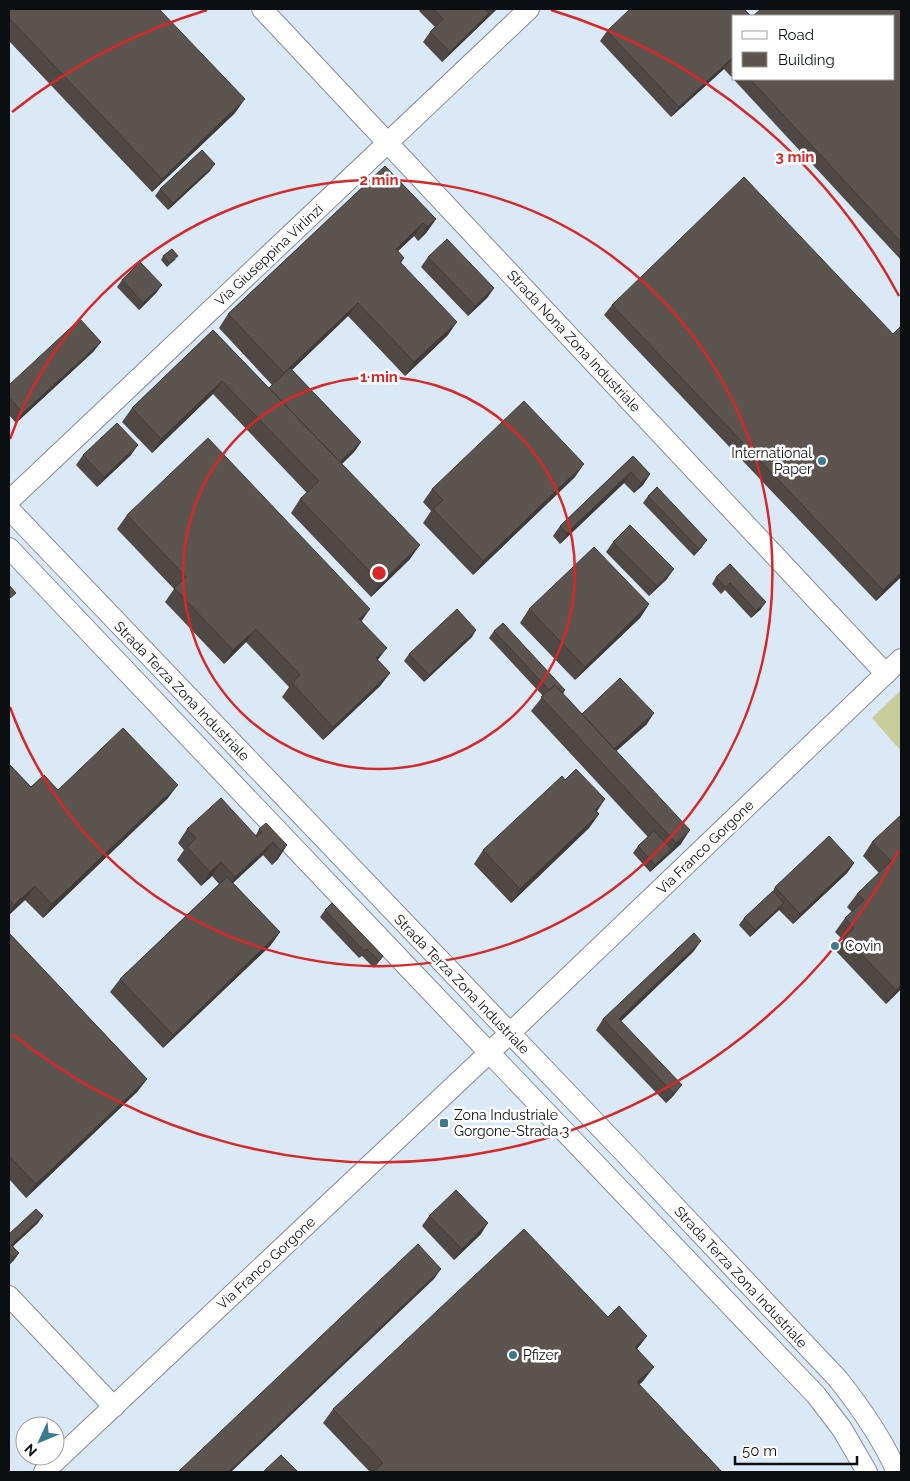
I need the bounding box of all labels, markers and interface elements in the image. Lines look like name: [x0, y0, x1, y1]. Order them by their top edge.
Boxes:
legend: [732, 15, 895, 80]
text: Road: [778, 26, 814, 44]
text: Building: [778, 51, 835, 69]
text: 3 min: [776, 148, 814, 166]
text: 2 min: [360, 171, 398, 189]
street label: Via Giuseppina Virlinzi: [212, 201, 326, 309]
street label: Strada Nona Zona Industriale: [504, 267, 644, 415]
text: 1 min: [360, 368, 398, 386]
place label: International Paper: [731, 445, 812, 477]
marker: International Paper: [816, 455, 828, 467]
centre of rings: [370, 564, 388, 582]
street label: Strada Terza Zona Industriale: [111, 618, 253, 764]
street label: Via Franco Gorgone: [653, 797, 757, 897]
street label: Strada Terza Zona Industriale: [391, 911, 533, 1057]
place label: Covin: [845, 938, 881, 954]
marker: Covin: [829, 940, 841, 952]
place label: Zona Industriale Gorgone-Strada 3: [454, 1107, 569, 1139]
marker: Zona Industriale Gorgone-Strada 3: [438, 1117, 450, 1129]
street label: Strada Terza Zona Industriale: [671, 1203, 811, 1351]
street label: Via Franco Gorgone: [214, 1213, 318, 1313]
place label: Pfizer: [523, 1347, 559, 1363]
marker: Pfizer: [507, 1349, 519, 1361]
north arrow: [15, 1416, 65, 1466]
scale bar: [735, 1434, 858, 1466]
text: N: [21, 1441, 40, 1459]
text: 50 m: [742, 1442, 777, 1460]

